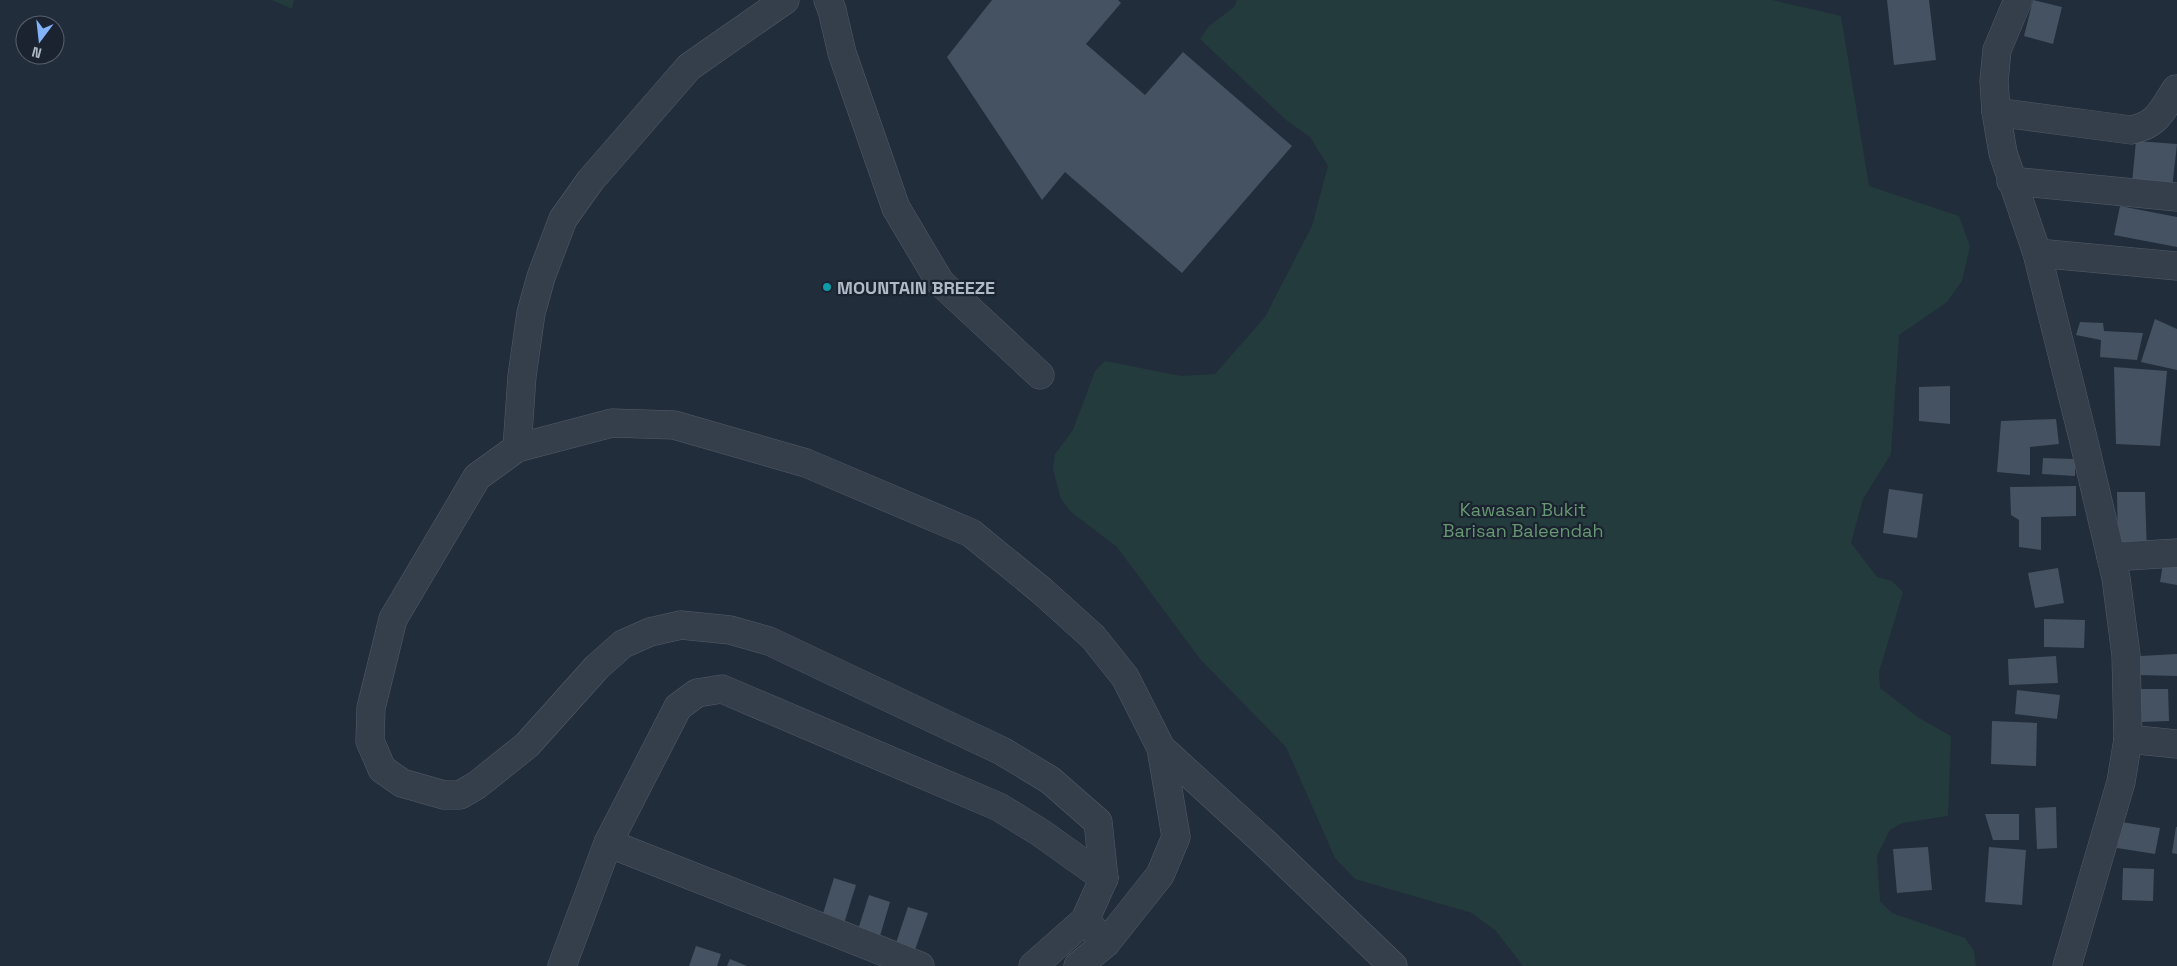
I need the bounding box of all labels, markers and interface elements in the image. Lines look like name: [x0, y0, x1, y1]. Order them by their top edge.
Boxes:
north arrow: [15, 15, 65, 65]
text: N: [30, 43, 44, 62]
place label: MOUNTAIN BREEZE: [837, 276, 995, 299]
marker: MOUNTAIN BREEZE: [821, 281, 833, 293]
park label: Kawasan Bukit Barisan Baleendah: [1443, 498, 1603, 542]

